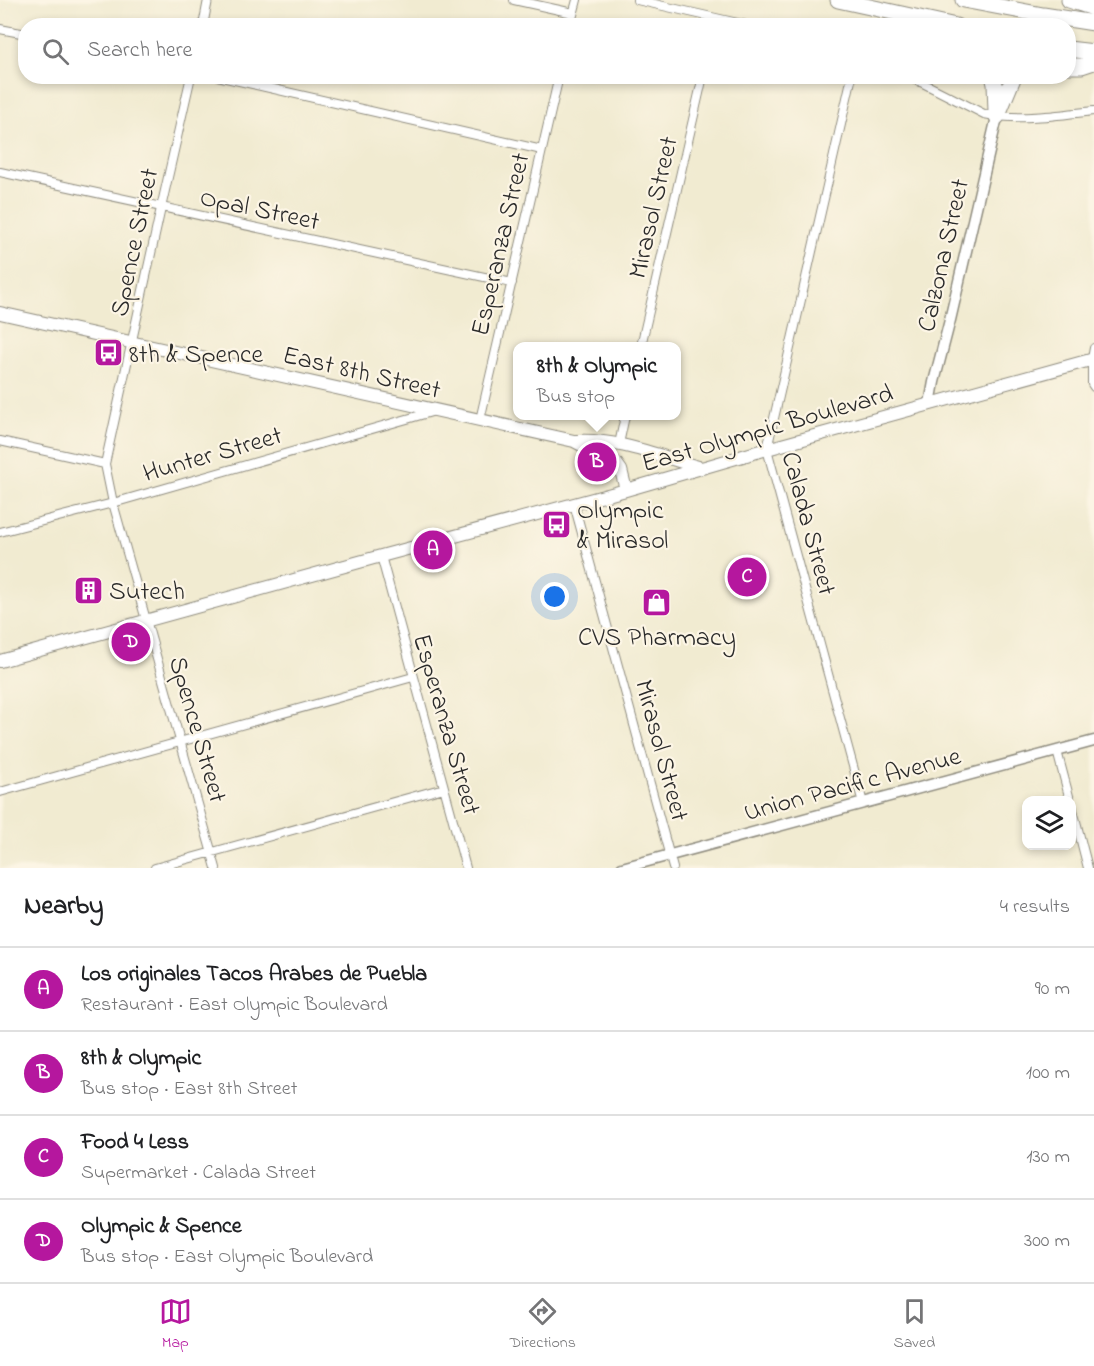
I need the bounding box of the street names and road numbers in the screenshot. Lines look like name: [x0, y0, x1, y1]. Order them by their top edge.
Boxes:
street label: Mirasol Street: [620, 133, 690, 283]
street label: Esperanza Street: [462, 149, 541, 340]
street label: Spence Street: [102, 165, 170, 320]
street label: Calzona Street: [909, 175, 981, 336]
street label: Opal Street: [196, 180, 323, 242]
street label: East 8th Street: [279, 337, 444, 411]
street label: East Olympic Boulevard: [638, 376, 898, 484]
street label: Hunter Street: [139, 418, 287, 494]
street label: Calada Street: [770, 448, 845, 600]
street label: Esperanza Street: [401, 630, 489, 820]
street label: Spence Street: [157, 652, 235, 808]
street label: Mirasol Street: [623, 676, 697, 826]
street label: Union Pacific Avenue: [740, 739, 966, 833]

